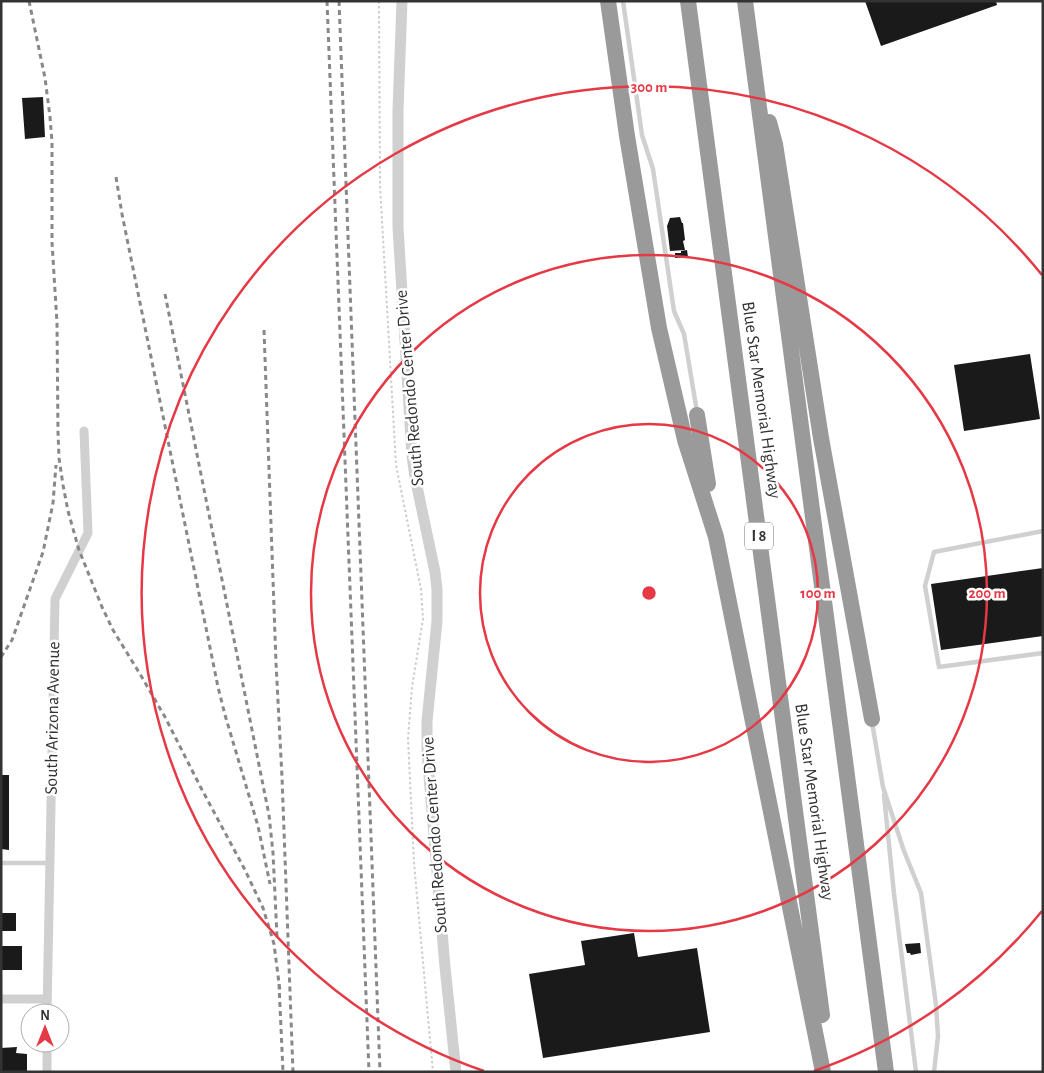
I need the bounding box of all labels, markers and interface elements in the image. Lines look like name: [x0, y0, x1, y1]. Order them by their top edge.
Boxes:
text: 300 m: [631, 80, 667, 95]
street label: South Redondo Center Drive: [392, 289, 428, 487]
street label: Blue Star Memorial Highway: [738, 300, 784, 500]
road number: I 8: [745, 522, 773, 550]
centre of rings: [640, 584, 658, 602]
text: 100 m: [800, 586, 836, 601]
text: 200 m: [968, 586, 1006, 601]
street label: South Arizona Avenue: [43, 641, 63, 795]
street label: Blue Star Memorial Highway: [791, 702, 837, 902]
street label: South Redondo Center Drive: [419, 736, 451, 934]
north arrow: [20, 1003, 70, 1053]
text: N: [40, 1009, 50, 1023]

